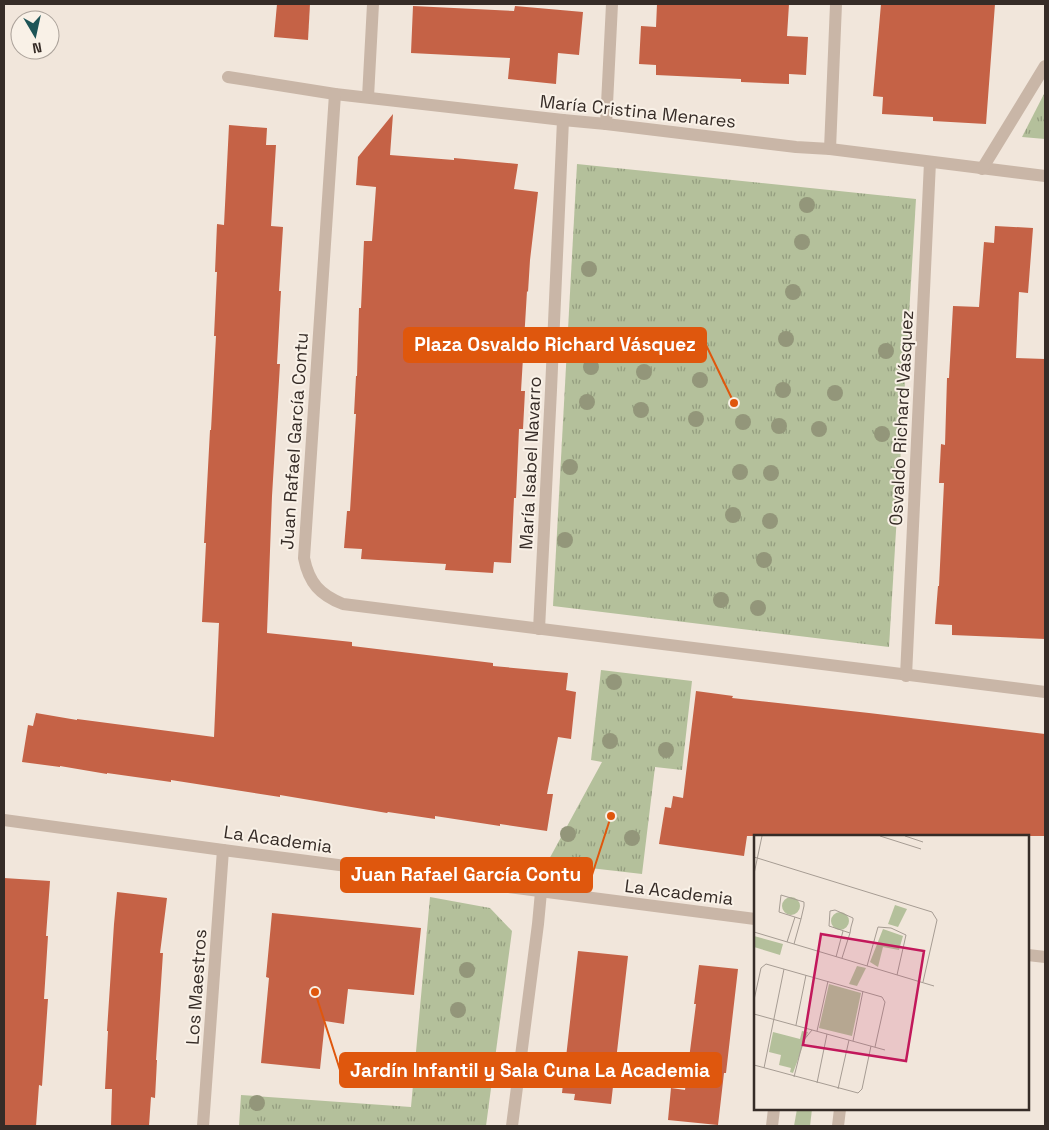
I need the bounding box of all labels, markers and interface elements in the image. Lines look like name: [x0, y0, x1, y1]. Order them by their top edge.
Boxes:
north arrow: [10, 10, 60, 60]
text: N: [31, 38, 43, 57]
street label: María Cristina Menares: [539, 89, 737, 133]
street label: Osvaldo Richard Vásquez: [884, 310, 918, 526]
callout: Plaza Osvaldo Richard Vásquez: [404, 328, 706, 362]
street label: Juan Rafael García Contu: [275, 332, 313, 550]
text: Plaza Osvaldo Richard Vásquez: [414, 332, 696, 357]
street label: María Isabel Navarro: [514, 376, 546, 550]
street label: La Academia: [222, 820, 334, 858]
inset map: [754, 835, 1029, 1110]
callout: Juan Rafael García Contu: [341, 858, 592, 892]
text: Juan Rafael García Contu: [351, 862, 581, 887]
street label: La Academia: [623, 874, 735, 910]
street label: Los Maestros: [180, 928, 212, 1046]
callout: Jardín Infantil y Sala Cuna La Academia: [340, 1053, 721, 1087]
text: Jardín Infantil y Sala Cuna La Academia: [350, 1058, 710, 1083]

